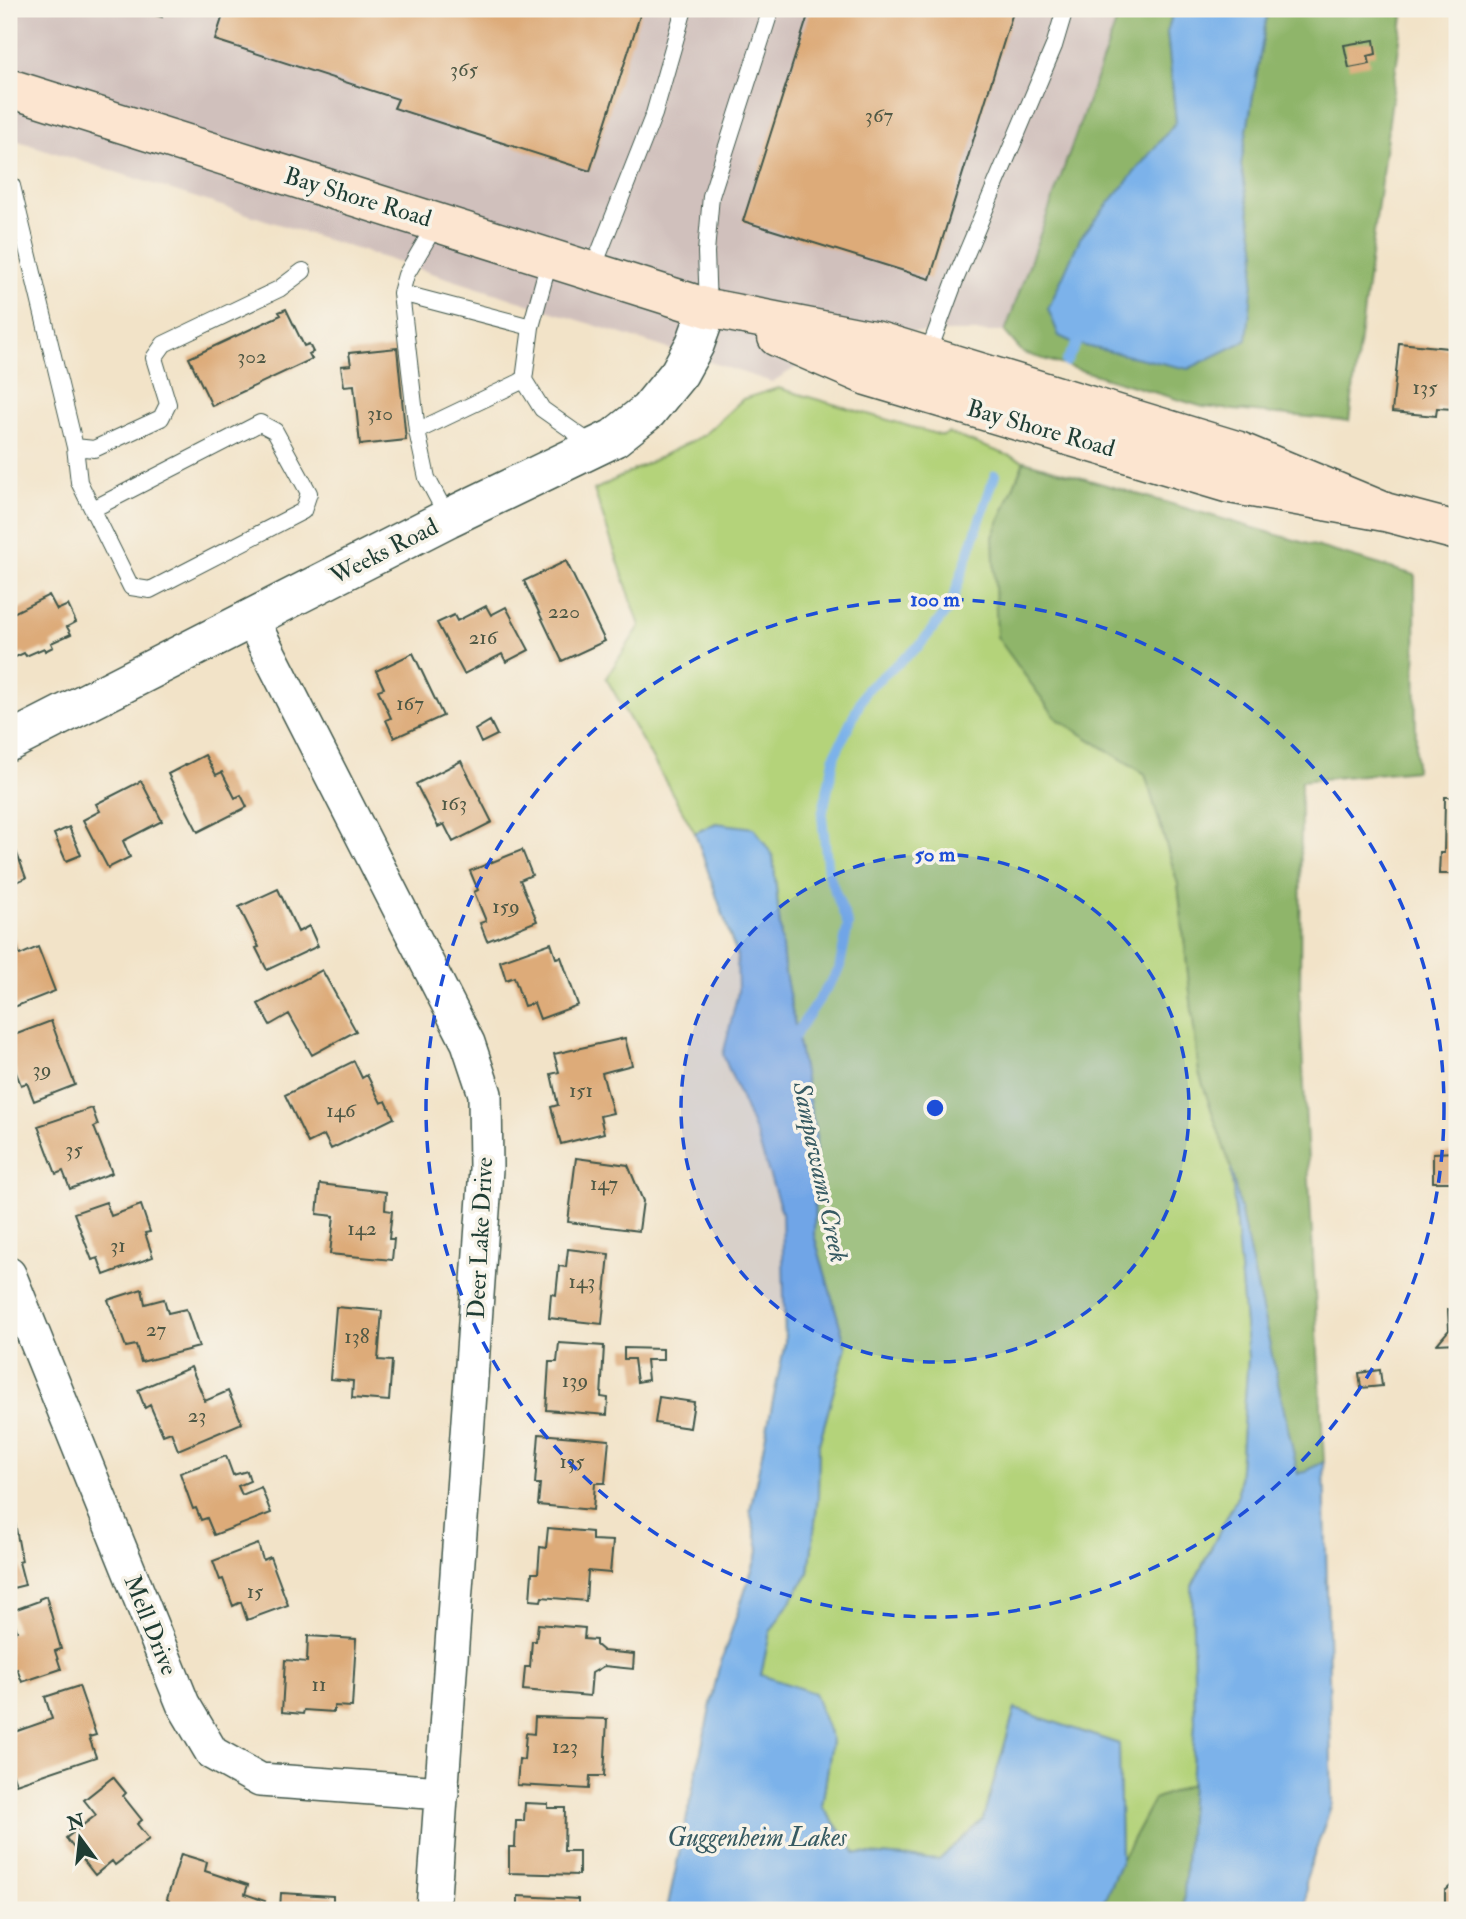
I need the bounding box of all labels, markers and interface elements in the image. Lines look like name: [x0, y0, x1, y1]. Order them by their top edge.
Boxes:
house number: 365: [450, 56, 479, 83]
house number: 367: [865, 102, 894, 129]
street label: Bay Shore Road: [280, 160, 436, 235]
house number: 302: [237, 343, 267, 370]
house number: 135: [1413, 374, 1438, 401]
street label: Bay Shore Road: [963, 393, 1119, 464]
house number: 310: [367, 400, 393, 427]
street label: Weeks Road: [324, 511, 444, 592]
text: 100 m: [910, 586, 961, 613]
house number: 220: [548, 598, 580, 625]
house number: 216: [469, 624, 499, 651]
house number: 167: [396, 690, 424, 717]
house number: 163: [441, 790, 467, 817]
text: 50 m: [915, 841, 956, 868]
house number: 159: [492, 893, 520, 920]
house number: 39: [33, 1056, 51, 1083]
house number: 151: [569, 1077, 593, 1104]
water label: Sampawams Creek: [785, 1078, 855, 1265]
centre of rings: [923, 1096, 947, 1120]
house number: 146: [326, 1097, 357, 1124]
house number: 35: [65, 1136, 83, 1163]
street label: Deer Lake Drive: [461, 1156, 500, 1320]
house number: 147: [590, 1170, 618, 1197]
house number: 142: [347, 1215, 377, 1242]
house number: 31: [110, 1232, 126, 1259]
house number: 143: [569, 1268, 595, 1295]
house number: 27: [146, 1316, 166, 1343]
house number: 138: [344, 1323, 370, 1350]
house number: 139: [562, 1367, 588, 1394]
house number: 23: [188, 1402, 206, 1429]
house number: 135: [560, 1448, 585, 1475]
street label: Mell Drive: [116, 1571, 185, 1680]
house number: 15: [247, 1578, 264, 1605]
house number: 11: [312, 1671, 327, 1698]
house number: 123: [552, 1733, 578, 1760]
north arrow: [46, 1804, 116, 1874]
text: N: [64, 1808, 88, 1837]
water label: Guggenheim Lakes: [667, 1822, 848, 1854]

